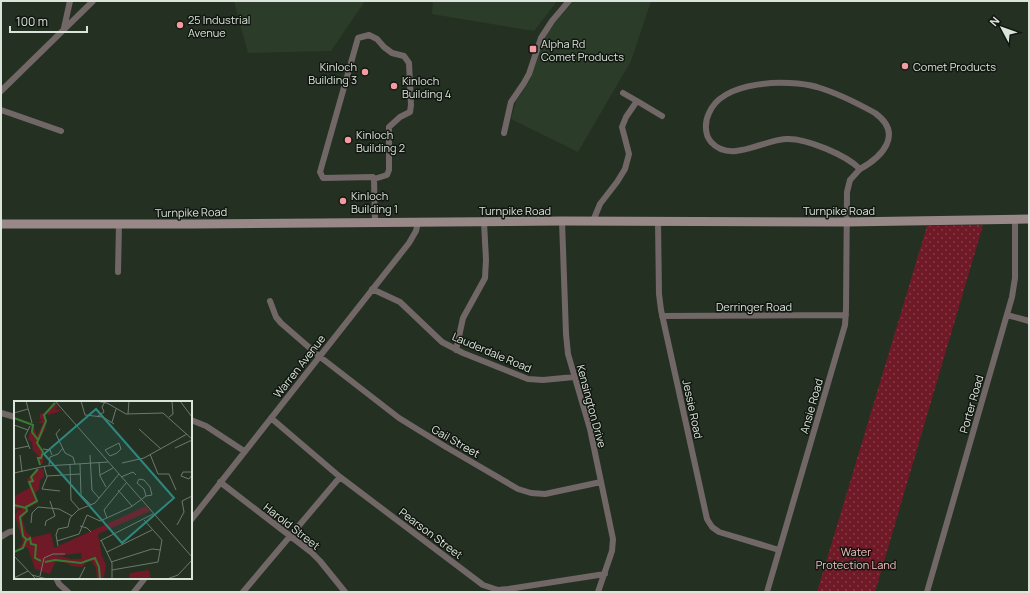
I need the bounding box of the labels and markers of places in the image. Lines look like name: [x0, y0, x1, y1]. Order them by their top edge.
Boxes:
place label: 25 Industrial Avenue: [188, 12, 250, 40]
marker: 25 Industrial Avenue: [175, 20, 185, 30]
place label: Alpha Rd Comet Products: [541, 36, 624, 64]
marker: Alpha Rd Comet Products: [528, 44, 538, 54]
place label: Kinloch Building 3: [308, 59, 357, 87]
place label: Comet Products: [913, 59, 996, 74]
marker: Comet Products: [900, 61, 910, 71]
marker: Kinloch Building 3: [360, 67, 370, 77]
place label: Kinloch Building 4: [402, 73, 451, 101]
marker: Kinloch Building 4: [389, 81, 399, 91]
place label: Kinloch Building 2: [356, 127, 405, 155]
marker: Kinloch Building 2: [343, 135, 353, 145]
place label: Kinloch Building 1: [351, 188, 398, 216]
marker: Kinloch Building 1: [338, 196, 348, 206]

